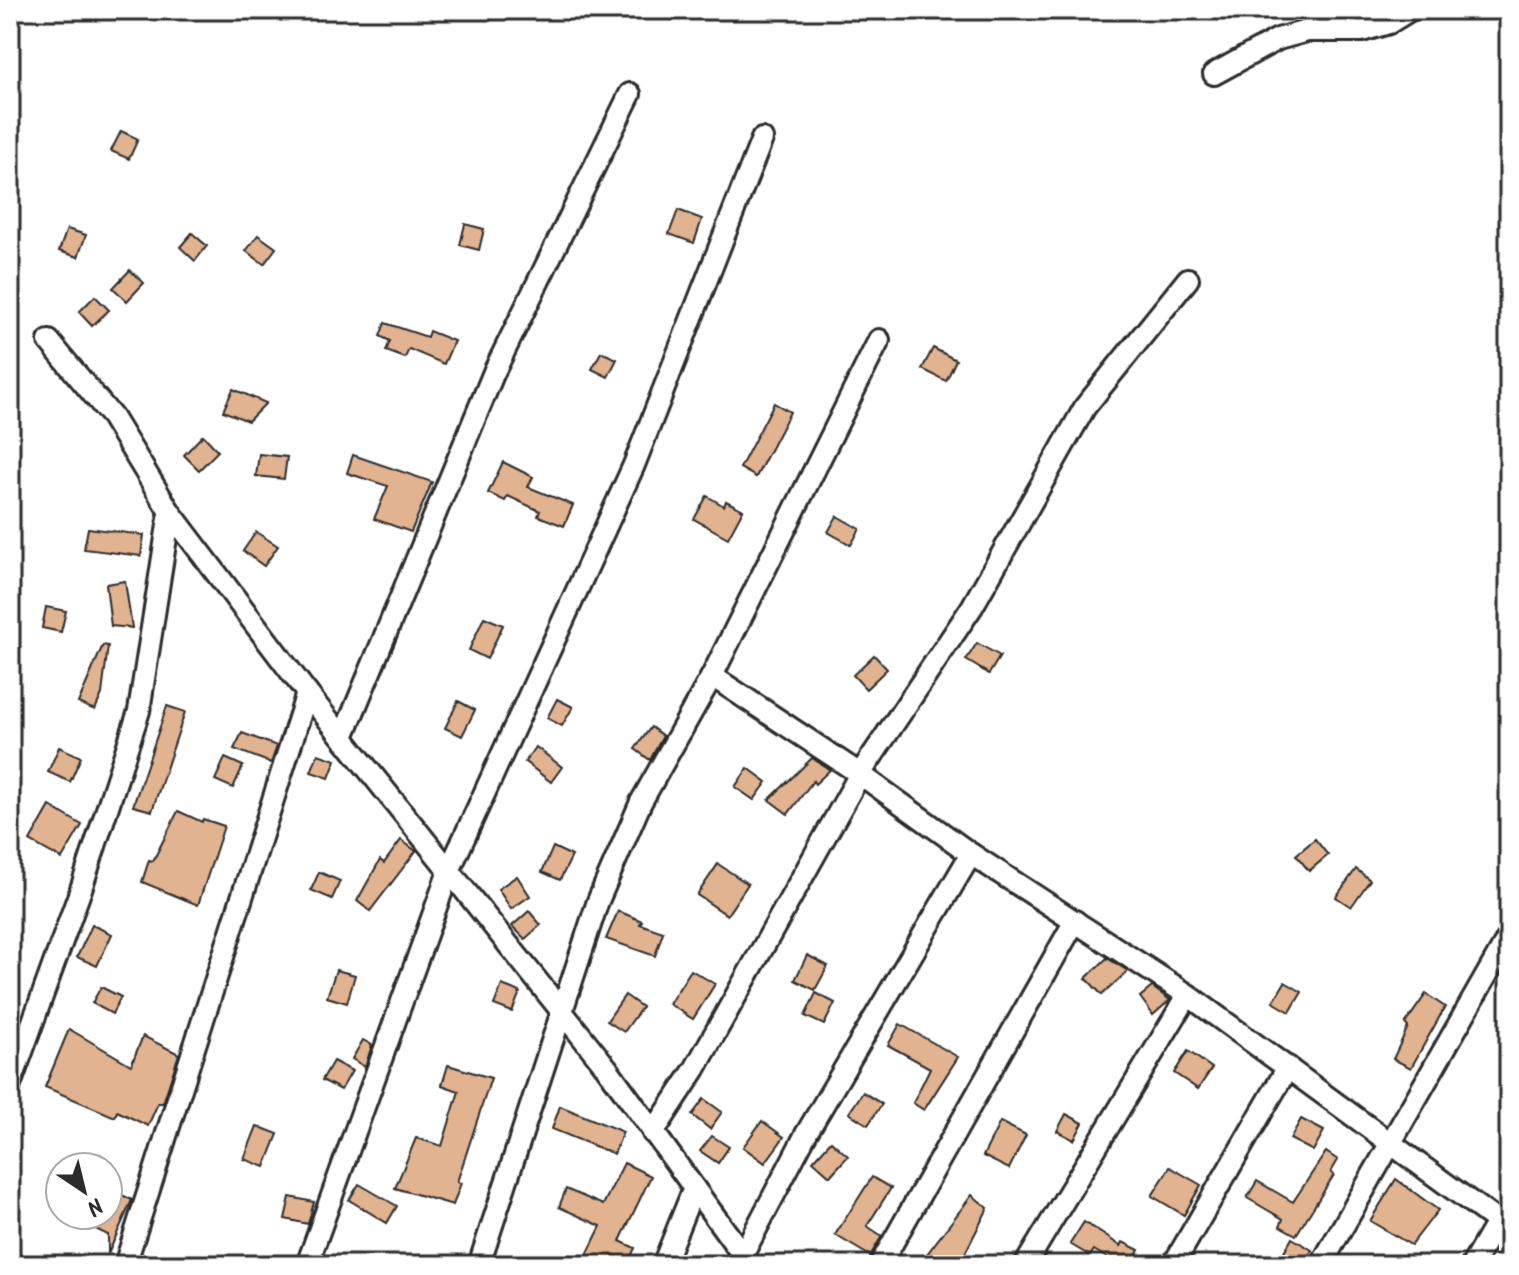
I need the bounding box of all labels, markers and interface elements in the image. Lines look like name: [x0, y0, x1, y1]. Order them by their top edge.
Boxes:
north arrow: [44, 1151, 124, 1231]
text: N: [78, 1187, 110, 1224]

